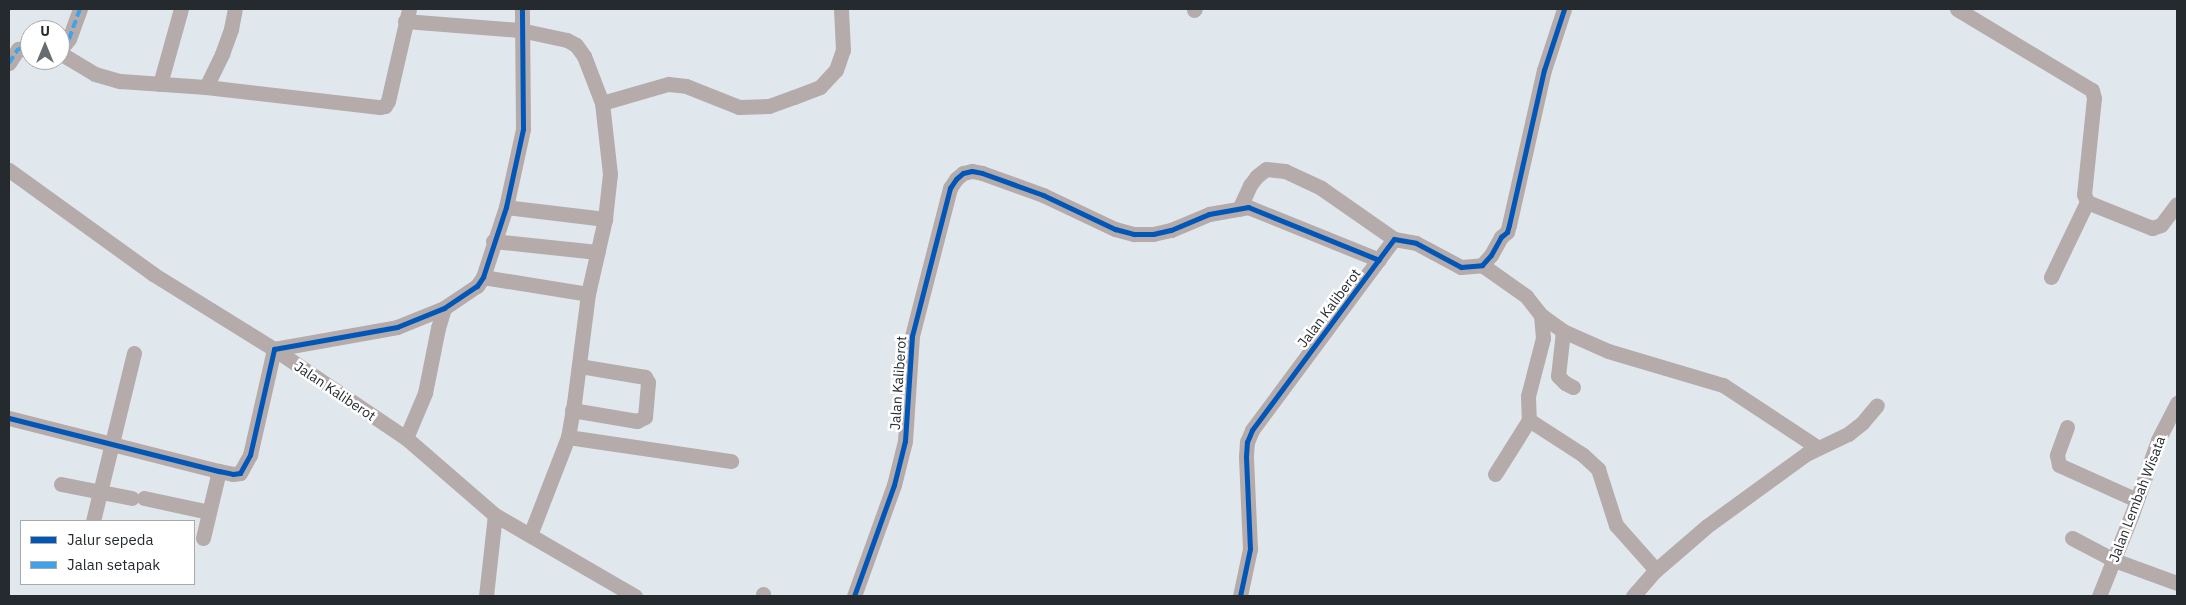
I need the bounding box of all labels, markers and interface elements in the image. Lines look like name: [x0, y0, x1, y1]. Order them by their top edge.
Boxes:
north arrow: [20, 20, 70, 70]
text: U: [40, 22, 50, 40]
street label: Jalan Kaliberot: [1294, 265, 1364, 351]
street label: Jalan Kaliberot: [886, 335, 910, 431]
street label: Jalan Kaliberot: [291, 358, 379, 424]
street label: Jalan Lembah Wisata: [2105, 434, 2169, 564]
legend: [20, 520, 195, 585]
text: Jalur sepeda: [67, 530, 154, 549]
text: Jalan setapak: [67, 555, 160, 574]

